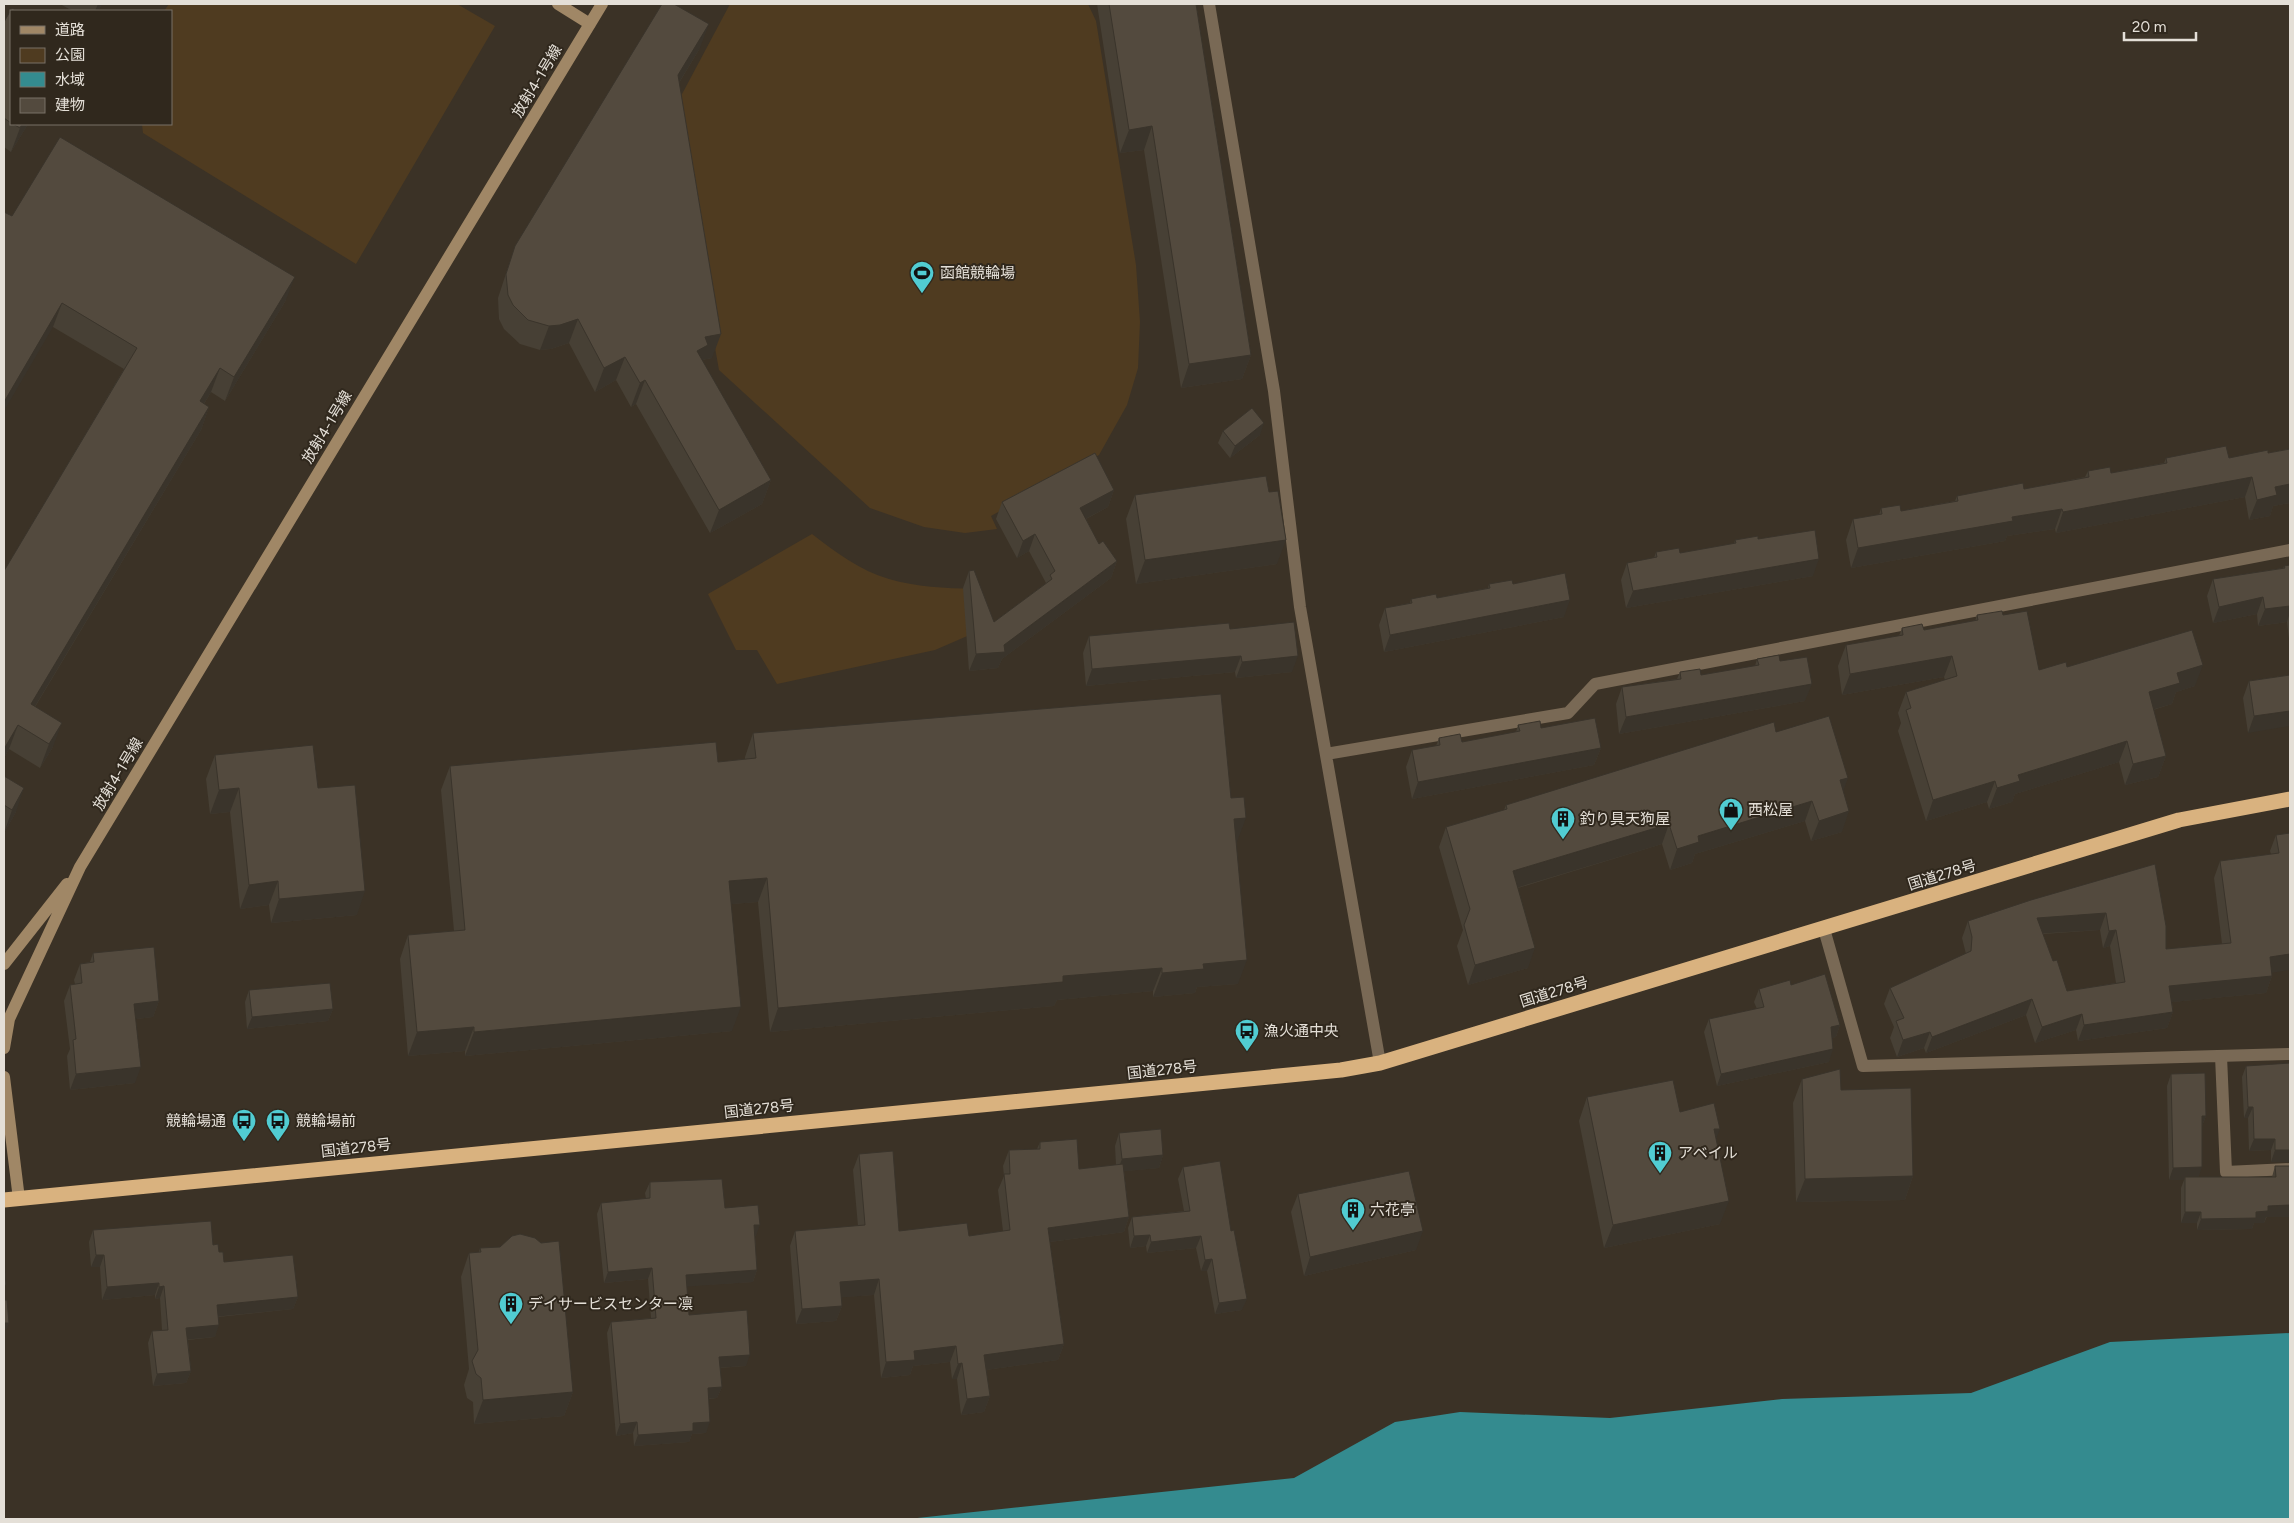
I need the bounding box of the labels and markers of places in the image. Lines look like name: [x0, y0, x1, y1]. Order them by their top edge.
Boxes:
sports icon: 函館競輪場: [909, 260, 935, 294]
place label: 函館競輪場: [940, 264, 1015, 282]
shop icon: 西松屋: [1718, 797, 1744, 831]
place label: 西松屋: [1748, 801, 1793, 819]
building icon: 釣り具天狗屋: [1550, 806, 1576, 840]
place label: 釣り具天狗屋: [1580, 810, 1670, 828]
bus stop icon: 漁火通中央: [1234, 1018, 1260, 1052]
place label: 漁火通中央: [1264, 1022, 1339, 1040]
bus stop icon: 競輪場通: [231, 1108, 257, 1142]
bus stop icon: 競輪場前: [265, 1108, 291, 1142]
place label: 競輪場通: [166, 1112, 226, 1130]
place label: 競輪場前: [296, 1112, 356, 1130]
building icon: アベイル: [1647, 1140, 1673, 1174]
place label: アベイル: [1678, 1144, 1738, 1162]
building icon: 六花亭: [1340, 1197, 1366, 1231]
place label: 六花亭: [1370, 1201, 1415, 1219]
building icon: デイサービスセンター凛: [498, 1291, 524, 1325]
place label: デイサービスセンター凛: [528, 1295, 693, 1313]

